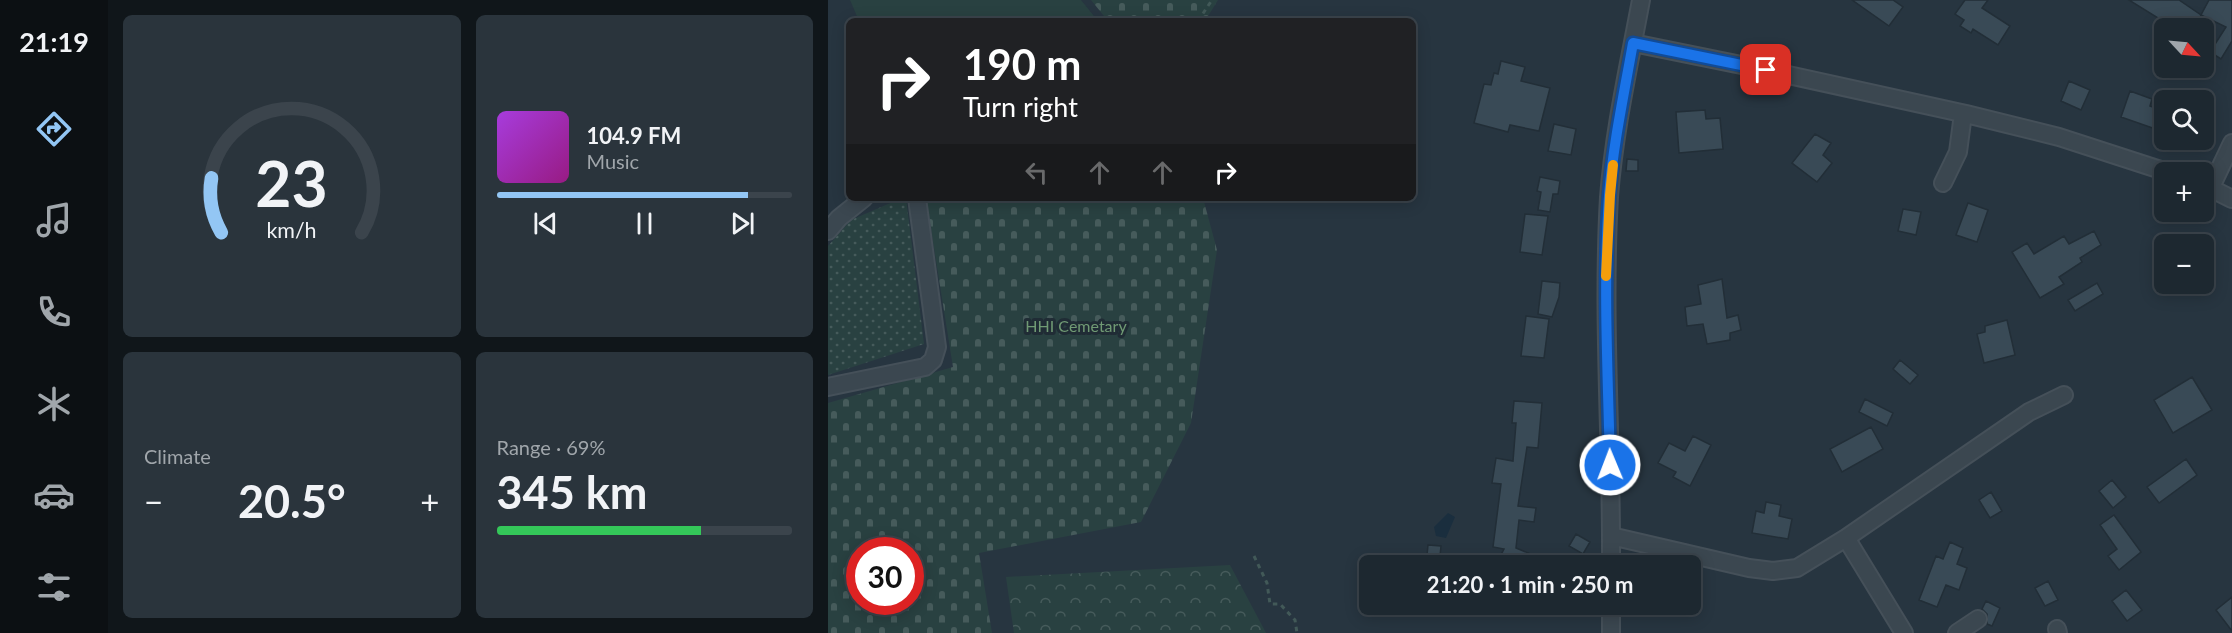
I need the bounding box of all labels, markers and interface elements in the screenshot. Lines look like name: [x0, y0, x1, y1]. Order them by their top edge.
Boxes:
north arrow: [2154, 18, 2214, 78]
map controls: [2154, 18, 2214, 294]
text: 21:19: [19, 25, 89, 58]
text: 190 m: [963, 39, 1081, 89]
icon: right: [864, 42, 942, 120]
pin: [1740, 44, 1791, 95]
icon: arrive: [1749, 53, 1782, 86]
text: Turn right: [963, 90, 1078, 123]
button: search: [2154, 90, 2214, 150]
icon: directions: [33, 108, 75, 150]
text: 104.9 FM: [587, 122, 681, 149]
text: 23: [256, 145, 328, 220]
text: Music: [587, 149, 639, 173]
icon: left: [1020, 156, 1053, 189]
icon: ahead: [1083, 156, 1116, 189]
icon: ahead: [1146, 156, 1179, 189]
icon: right: [1209, 156, 1242, 189]
button: +: [2154, 162, 2214, 222]
icon: music: [33, 199, 75, 241]
icon: previous: [529, 207, 562, 240]
icon: pause: [628, 207, 661, 240]
icon: next: [726, 207, 759, 240]
text: km/h: [267, 217, 317, 243]
button: −: [2154, 234, 2214, 294]
icon: phone: [33, 291, 75, 333]
park label: HHI Cemetary: [1025, 316, 1127, 335]
icon: climate: [33, 383, 75, 425]
position arrow: [1578, 433, 1642, 497]
text: Range · 69%: [497, 435, 605, 459]
text: Climate: [144, 444, 211, 468]
text: 345 km: [497, 465, 647, 519]
icon: car: [33, 474, 75, 516]
text: 20.5°: [238, 474, 346, 528]
text: −: [144, 481, 163, 521]
text: +: [420, 481, 440, 521]
speed limit sign: 30: [846, 537, 924, 615]
icon: filters: [33, 566, 75, 608]
text: 21:20 · 1 min · 250 m: [1427, 571, 1633, 598]

